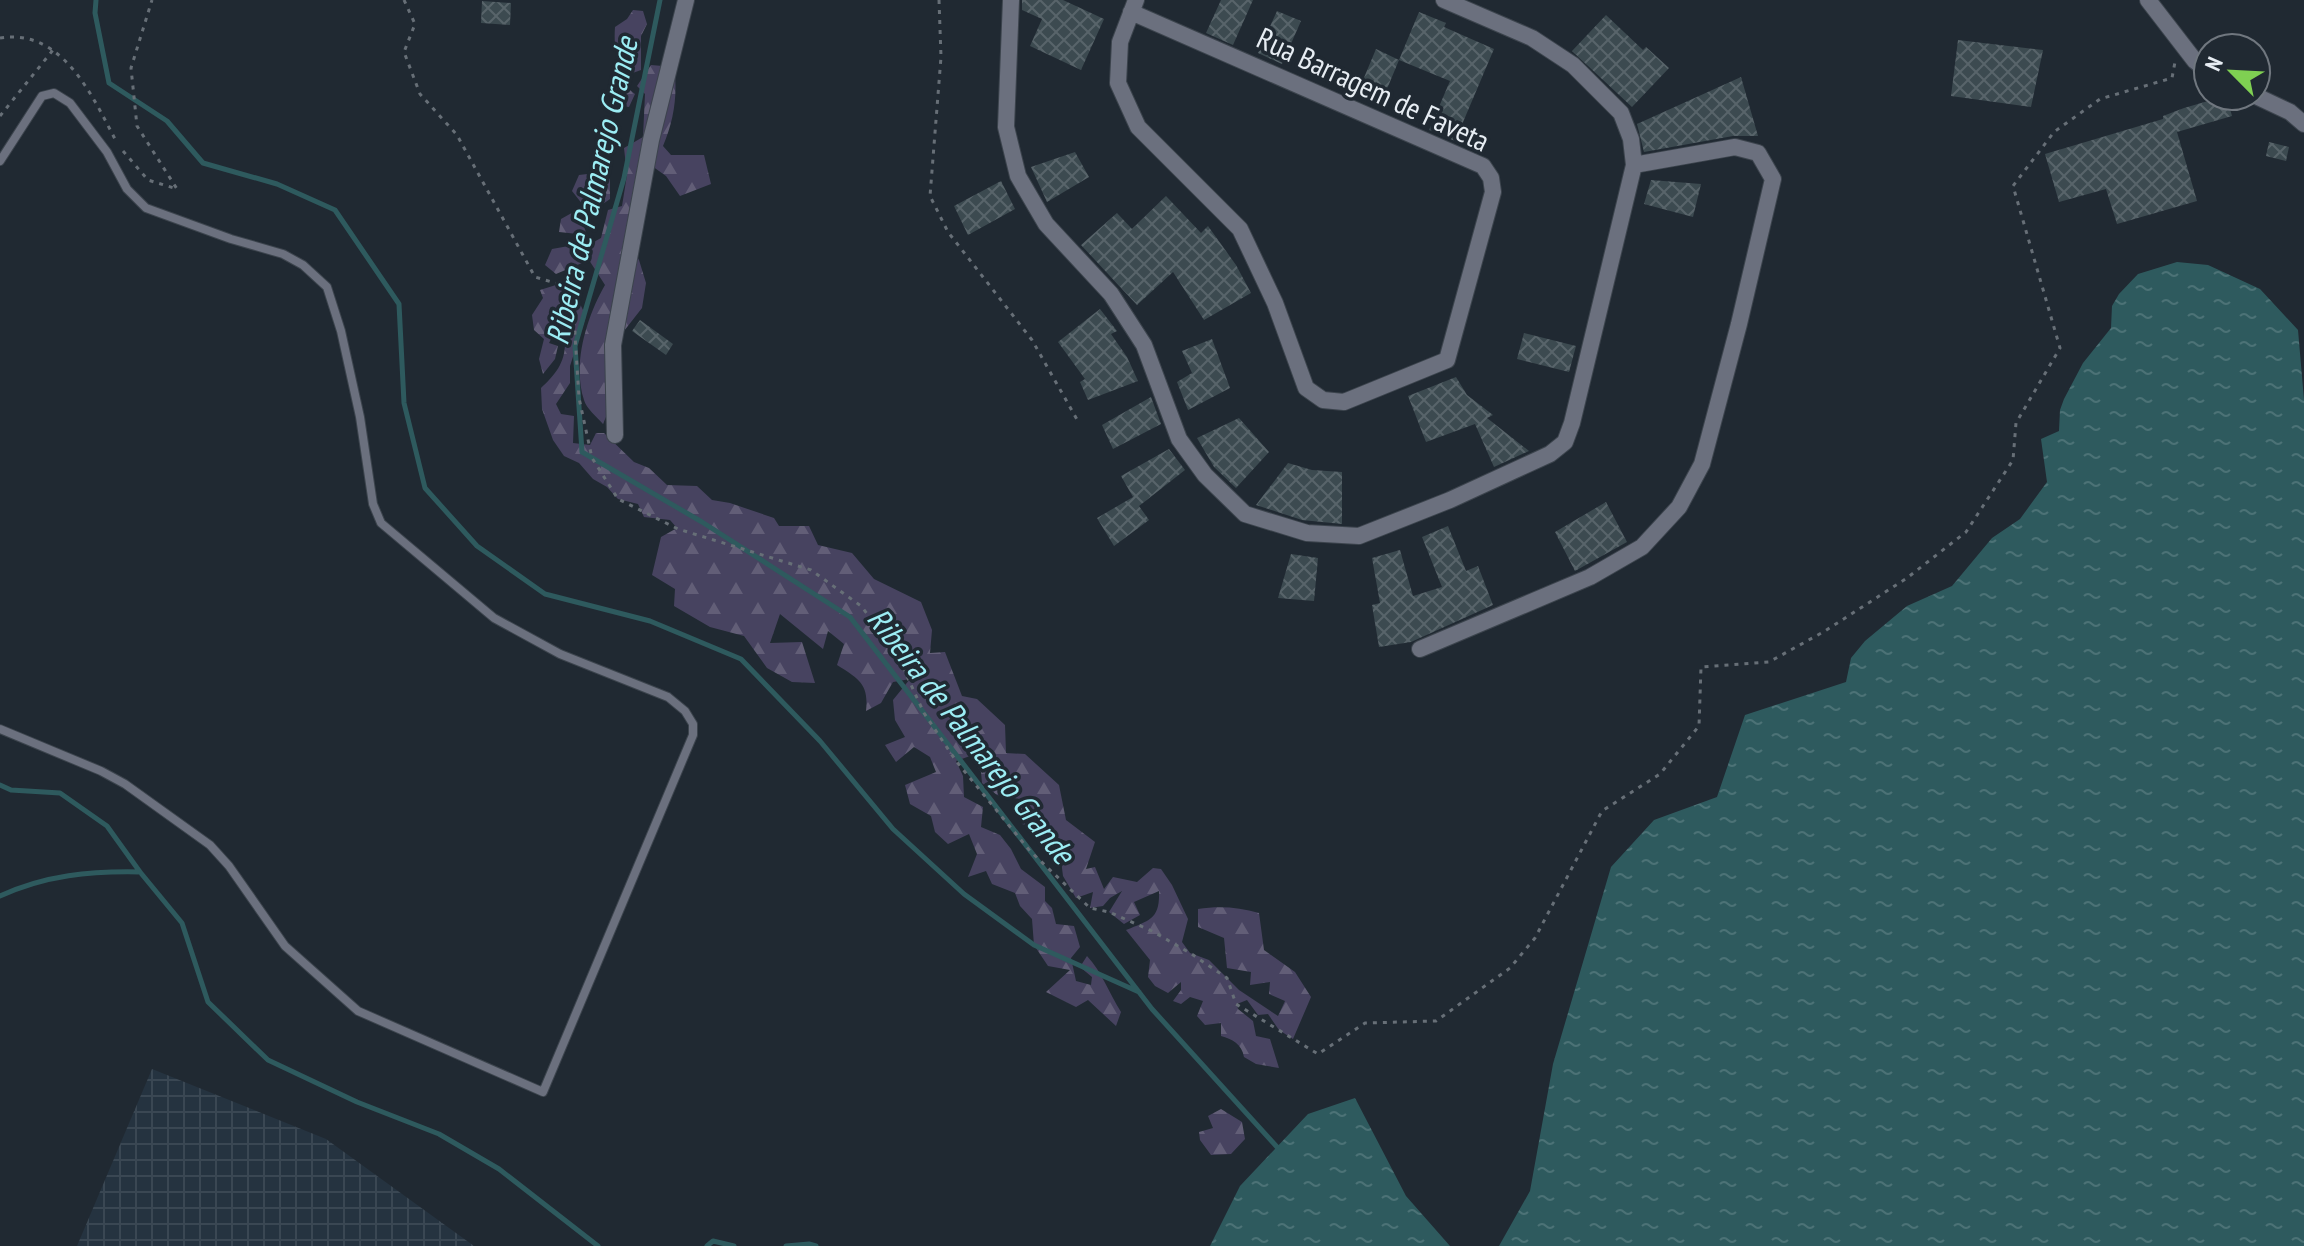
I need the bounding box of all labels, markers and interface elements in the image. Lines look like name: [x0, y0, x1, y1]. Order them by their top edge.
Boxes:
street label: Rua Barragem de Faveta: [1251, 18, 1496, 160]
water label: Ribeira de Palmarejo Grande: [535, 31, 647, 348]
north arrow: [2192, 32, 2272, 112]
text: N: [2199, 53, 2229, 75]
water label: Ribeira de Palmarejo Grande: [859, 599, 1086, 873]

